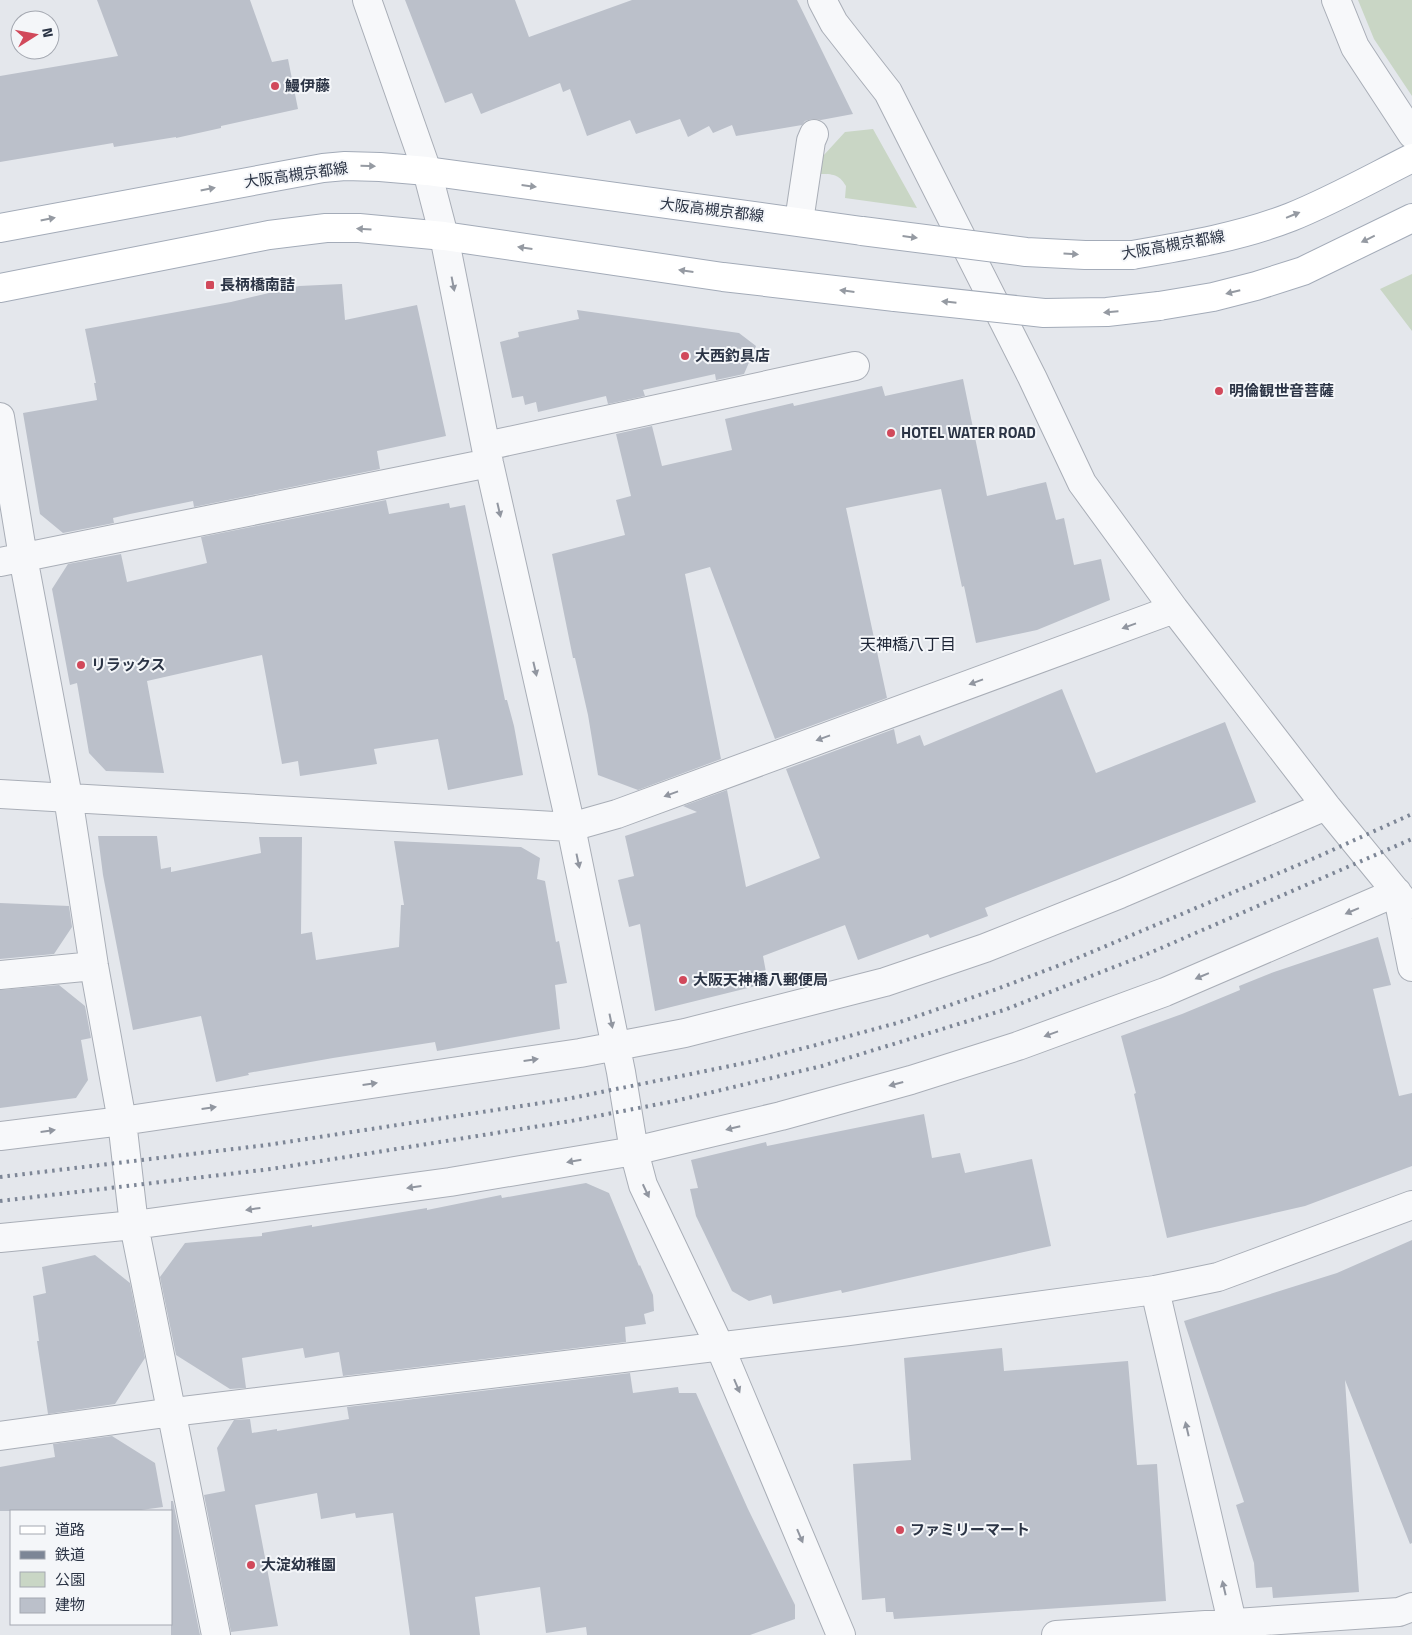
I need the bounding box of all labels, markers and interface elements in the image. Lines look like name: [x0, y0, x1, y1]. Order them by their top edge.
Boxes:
north arrow: [10, 10, 60, 60]
text: N: [37, 26, 59, 39]
place label: 鰻伊藤: [285, 74, 330, 97]
marker: 鰻伊藤: [269, 80, 281, 92]
street label: 大阪高槻京都線: [242, 156, 350, 193]
one-way arrow: [360, 163, 376, 171]
one-way arrow: [522, 182, 538, 190]
one-way arrow: [200, 184, 216, 192]
street label: 大阪高槻京都線: [659, 192, 766, 227]
one-way arrow: [1286, 211, 1300, 219]
one-way arrow: [40, 214, 56, 222]
one-way arrow: [355, 224, 371, 232]
street label: 大阪高槻京都線: [1119, 224, 1227, 265]
one-way arrow: [902, 233, 918, 241]
one-way arrow: [1361, 235, 1375, 243]
one-way arrow: [516, 244, 532, 252]
one-way arrow: [1064, 251, 1080, 259]
one-way arrow: [677, 267, 693, 275]
place label: 長柄橋南詰: [220, 273, 295, 296]
one-way arrow: [450, 276, 458, 292]
marker: 長柄橋南詰: [204, 279, 216, 291]
one-way arrow: [839, 287, 855, 295]
one-way arrow: [1225, 288, 1240, 296]
one-way arrow: [940, 298, 956, 306]
one-way arrow: [1102, 308, 1118, 316]
place label: 大西釣具店: [695, 344, 770, 367]
marker: 大西釣具店: [679, 350, 691, 362]
place label: 明倫観世音菩薩: [1229, 379, 1334, 402]
marker: 明倫観世音菩薩: [1213, 385, 1225, 397]
place label: HOTEL WATER ROAD: [901, 421, 1036, 444]
marker: HOTEL WATER ROAD: [885, 427, 897, 439]
one-way arrow: [496, 503, 504, 519]
one-way arrow: [1121, 623, 1136, 630]
district label: 天神橋八丁目: [860, 632, 956, 656]
place label: リラックス: [91, 653, 166, 676]
marker: リラックス: [75, 659, 87, 671]
one-way arrow: [532, 661, 540, 677]
one-way arrow: [968, 678, 983, 686]
one-way arrow: [816, 735, 831, 742]
one-way arrow: [663, 790, 678, 798]
one-way arrow: [575, 854, 583, 870]
one-way arrow: [1345, 908, 1359, 916]
place label: 大阪天神橋八郵便局: [693, 968, 828, 991]
one-way arrow: [1195, 972, 1210, 980]
marker: 大阪天神橋八郵便局: [677, 974, 689, 986]
one-way arrow: [607, 1013, 615, 1028]
one-way arrow: [1043, 1030, 1058, 1038]
one-way arrow: [523, 1056, 539, 1064]
one-way arrow: [362, 1080, 378, 1088]
one-way arrow: [889, 1081, 904, 1089]
one-way arrow: [202, 1104, 218, 1112]
one-way arrow: [726, 1124, 741, 1132]
one-way arrow: [41, 1127, 57, 1135]
one-way arrow: [566, 1157, 582, 1165]
one-way arrow: [406, 1183, 422, 1191]
one-way arrow: [643, 1184, 651, 1198]
one-way arrow: [245, 1205, 261, 1213]
one-way arrow: [733, 1379, 741, 1393]
one-way arrow: [1183, 1422, 1191, 1437]
legend: [10, 1510, 172, 1625]
text: 道路: [55, 1518, 85, 1541]
place label: ファミリーマート: [910, 1518, 1030, 1541]
marker: ファミリーマート: [894, 1524, 906, 1536]
one-way arrow: [796, 1529, 804, 1543]
text: 鉄道: [55, 1543, 85, 1566]
place label: 大淀幼稚園: [261, 1553, 336, 1576]
marker: 大淀幼稚園: [245, 1559, 257, 1571]
text: 公園: [55, 1568, 85, 1591]
one-way arrow: [1220, 1580, 1228, 1595]
text: 建物: [55, 1593, 85, 1616]

